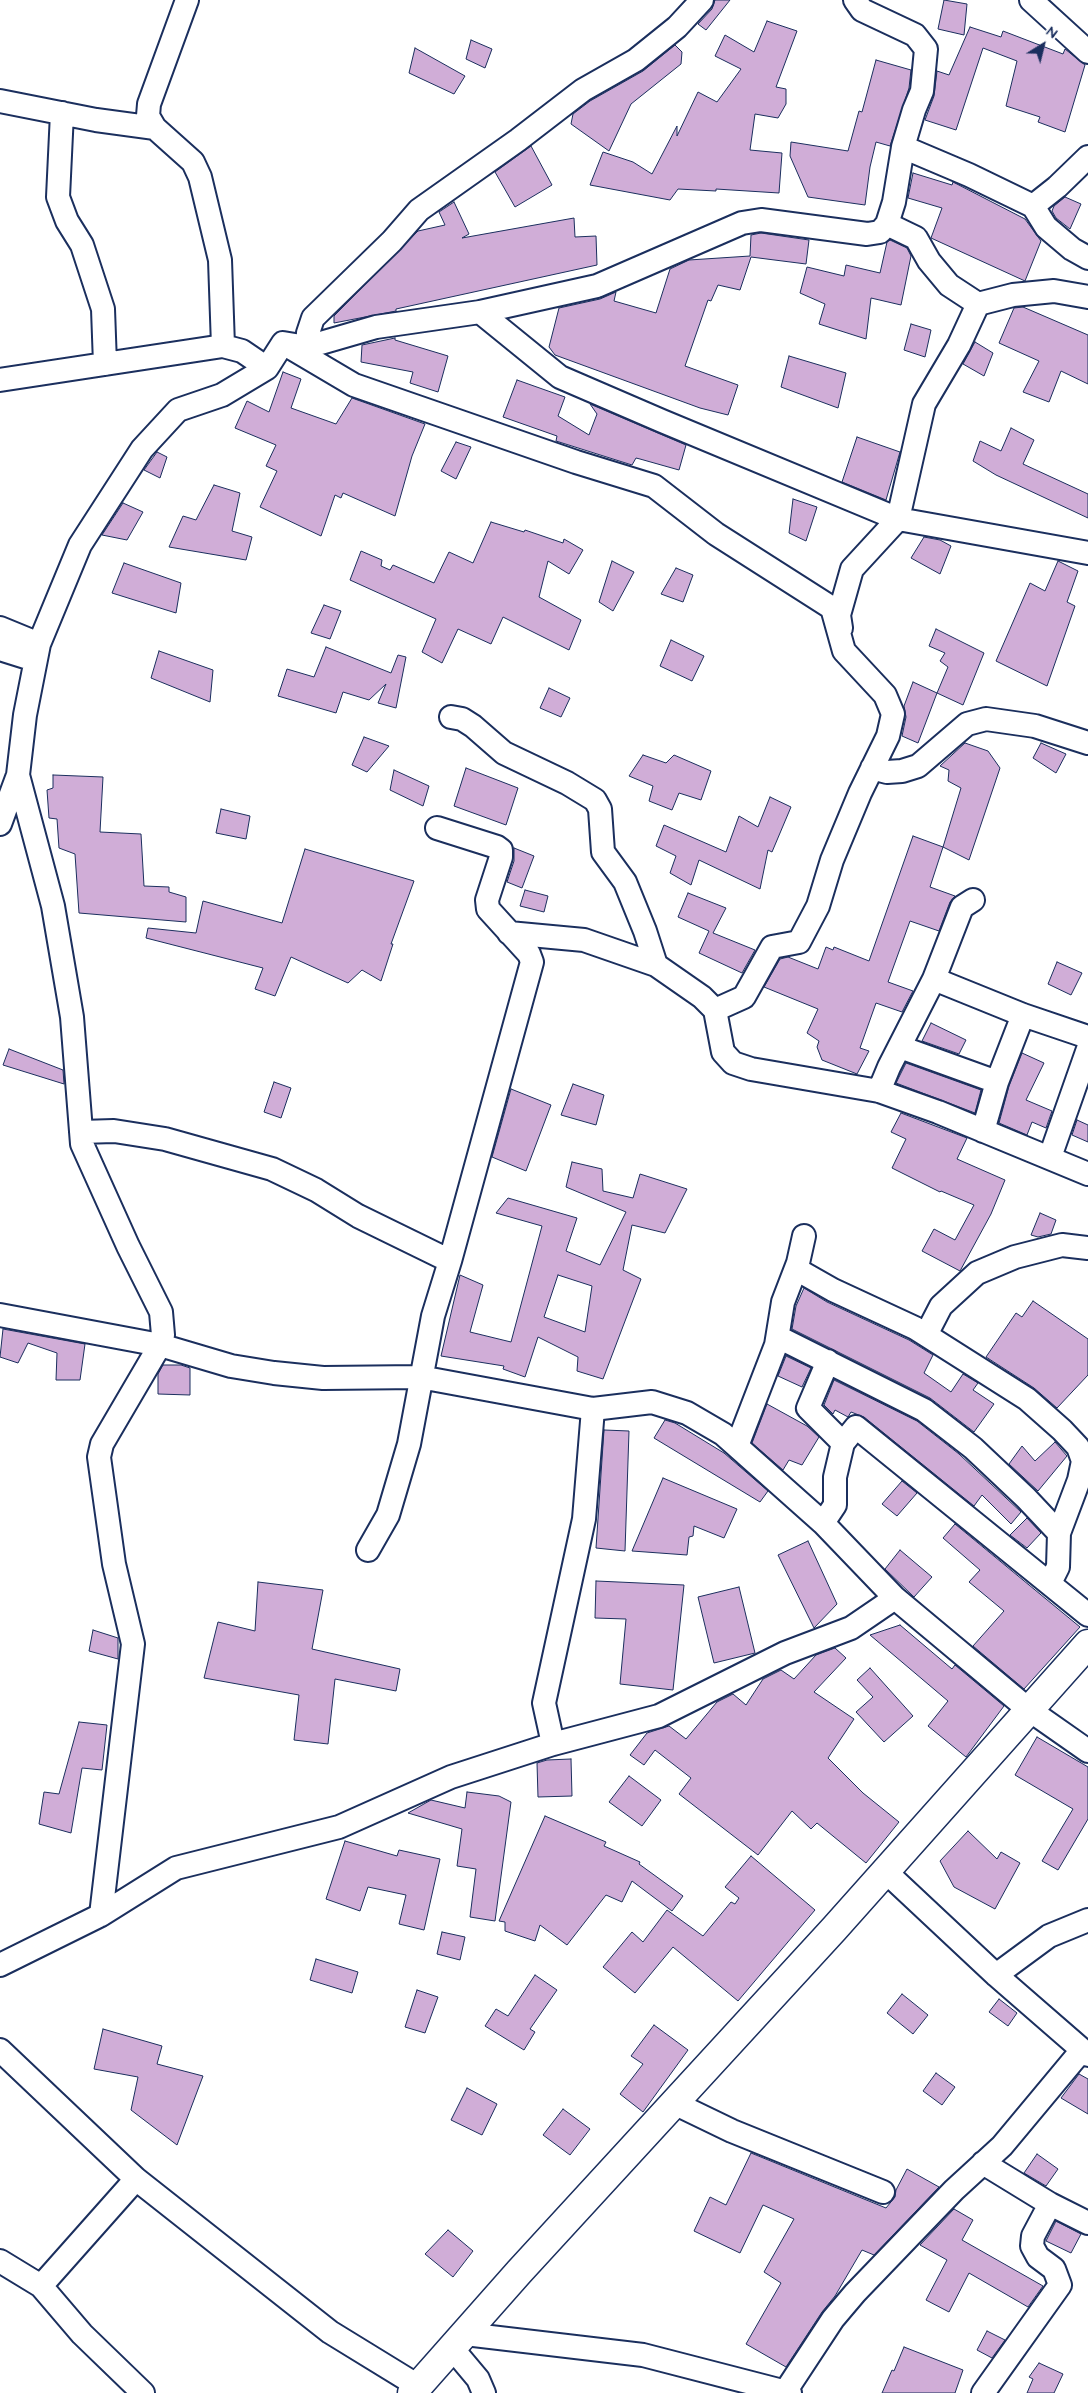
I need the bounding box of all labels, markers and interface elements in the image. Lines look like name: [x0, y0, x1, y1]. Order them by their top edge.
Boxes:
north arrow: [1018, 20, 1068, 70]
text: N: [1042, 22, 1061, 44]

